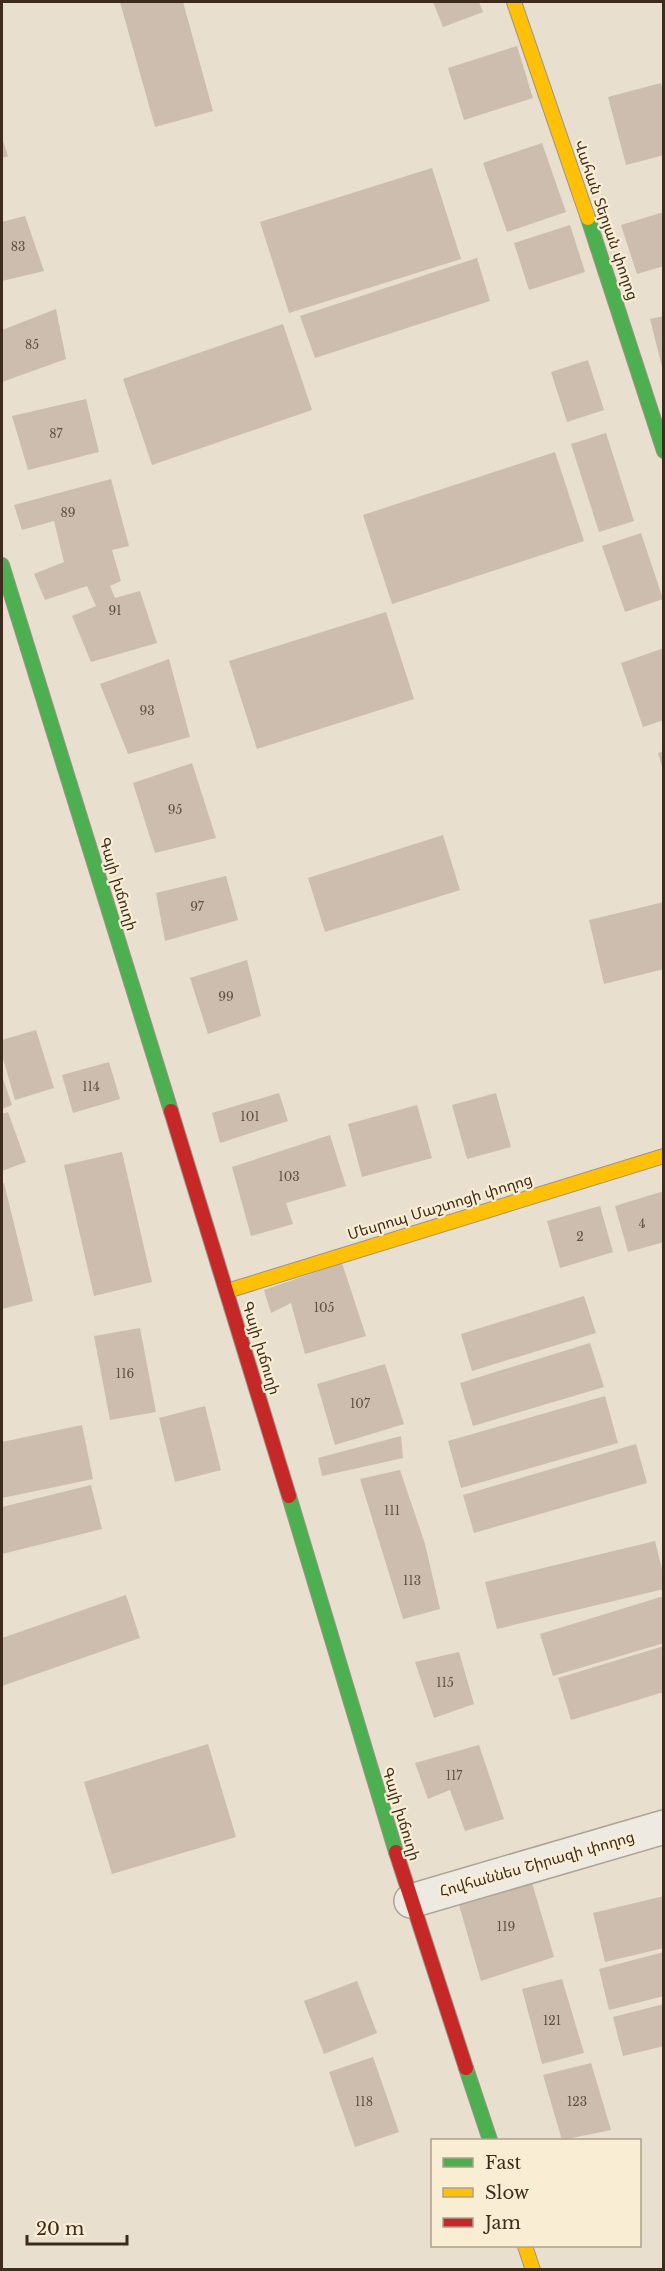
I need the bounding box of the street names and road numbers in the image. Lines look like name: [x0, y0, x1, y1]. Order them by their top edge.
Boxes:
street label: Վահան Տերյան փողոց: [570, 137, 643, 302]
street label: Գայի խճուղի: [95, 835, 142, 933]
street label: Մեսրոպ Մաշտոցի փողոց: [345, 1169, 535, 1244]
street label: Գայի խճուղի: [238, 1299, 285, 1397]
street label: Գայի խճուղի: [378, 1765, 425, 1863]
street label: Հովհաննես Շիրազի փողոց: [437, 1827, 637, 1900]

